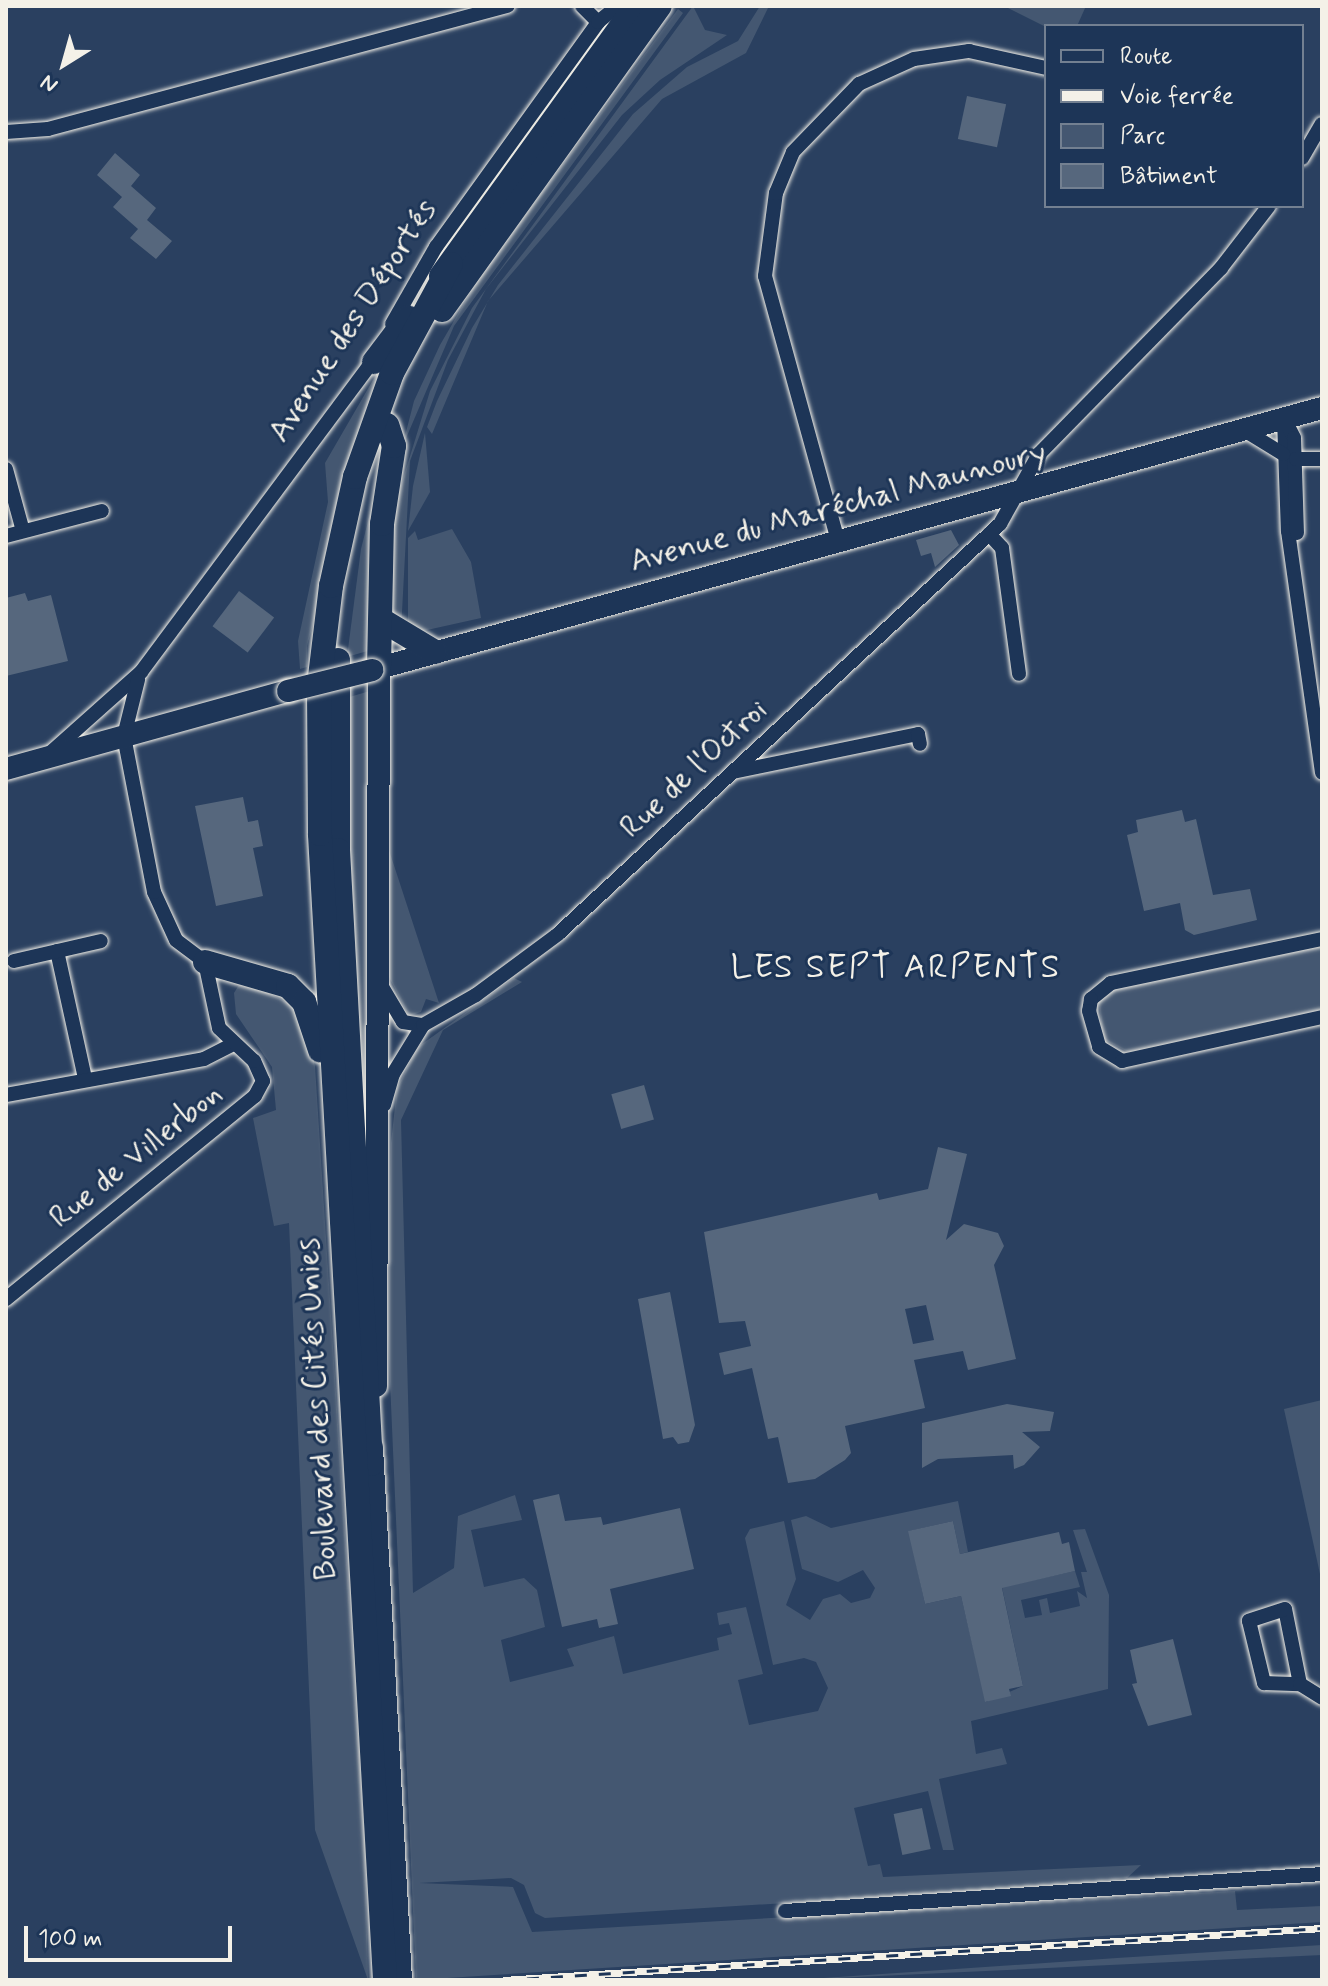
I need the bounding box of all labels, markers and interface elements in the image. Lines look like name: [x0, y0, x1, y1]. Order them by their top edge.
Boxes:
north arrow: [24, 24, 104, 104]
legend: [1044, 24, 1304, 208]
text: Route: [1120, 41, 1172, 72]
text: N: [35, 68, 64, 99]
text: Voie ferrée: [1120, 81, 1234, 112]
text: Parc: [1120, 121, 1165, 152]
text: Bâtiment: [1120, 161, 1218, 192]
street label: Avenue des Déportés: [260, 192, 446, 450]
street label: Avenue du Maréchal Maunoury: [633, 435, 1043, 579]
street label: Rue de l'Octroi: [612, 691, 776, 847]
district label: LES SEPT ARPENTS: [729, 948, 1063, 988]
street label: Rue de Villerbon: [37, 1071, 235, 1241]
street label: Boulevard des Cités Unies: [290, 1237, 346, 1581]
scale bar: [28, 1910, 236, 1960]
text: 100 m: [38, 1924, 102, 1955]

